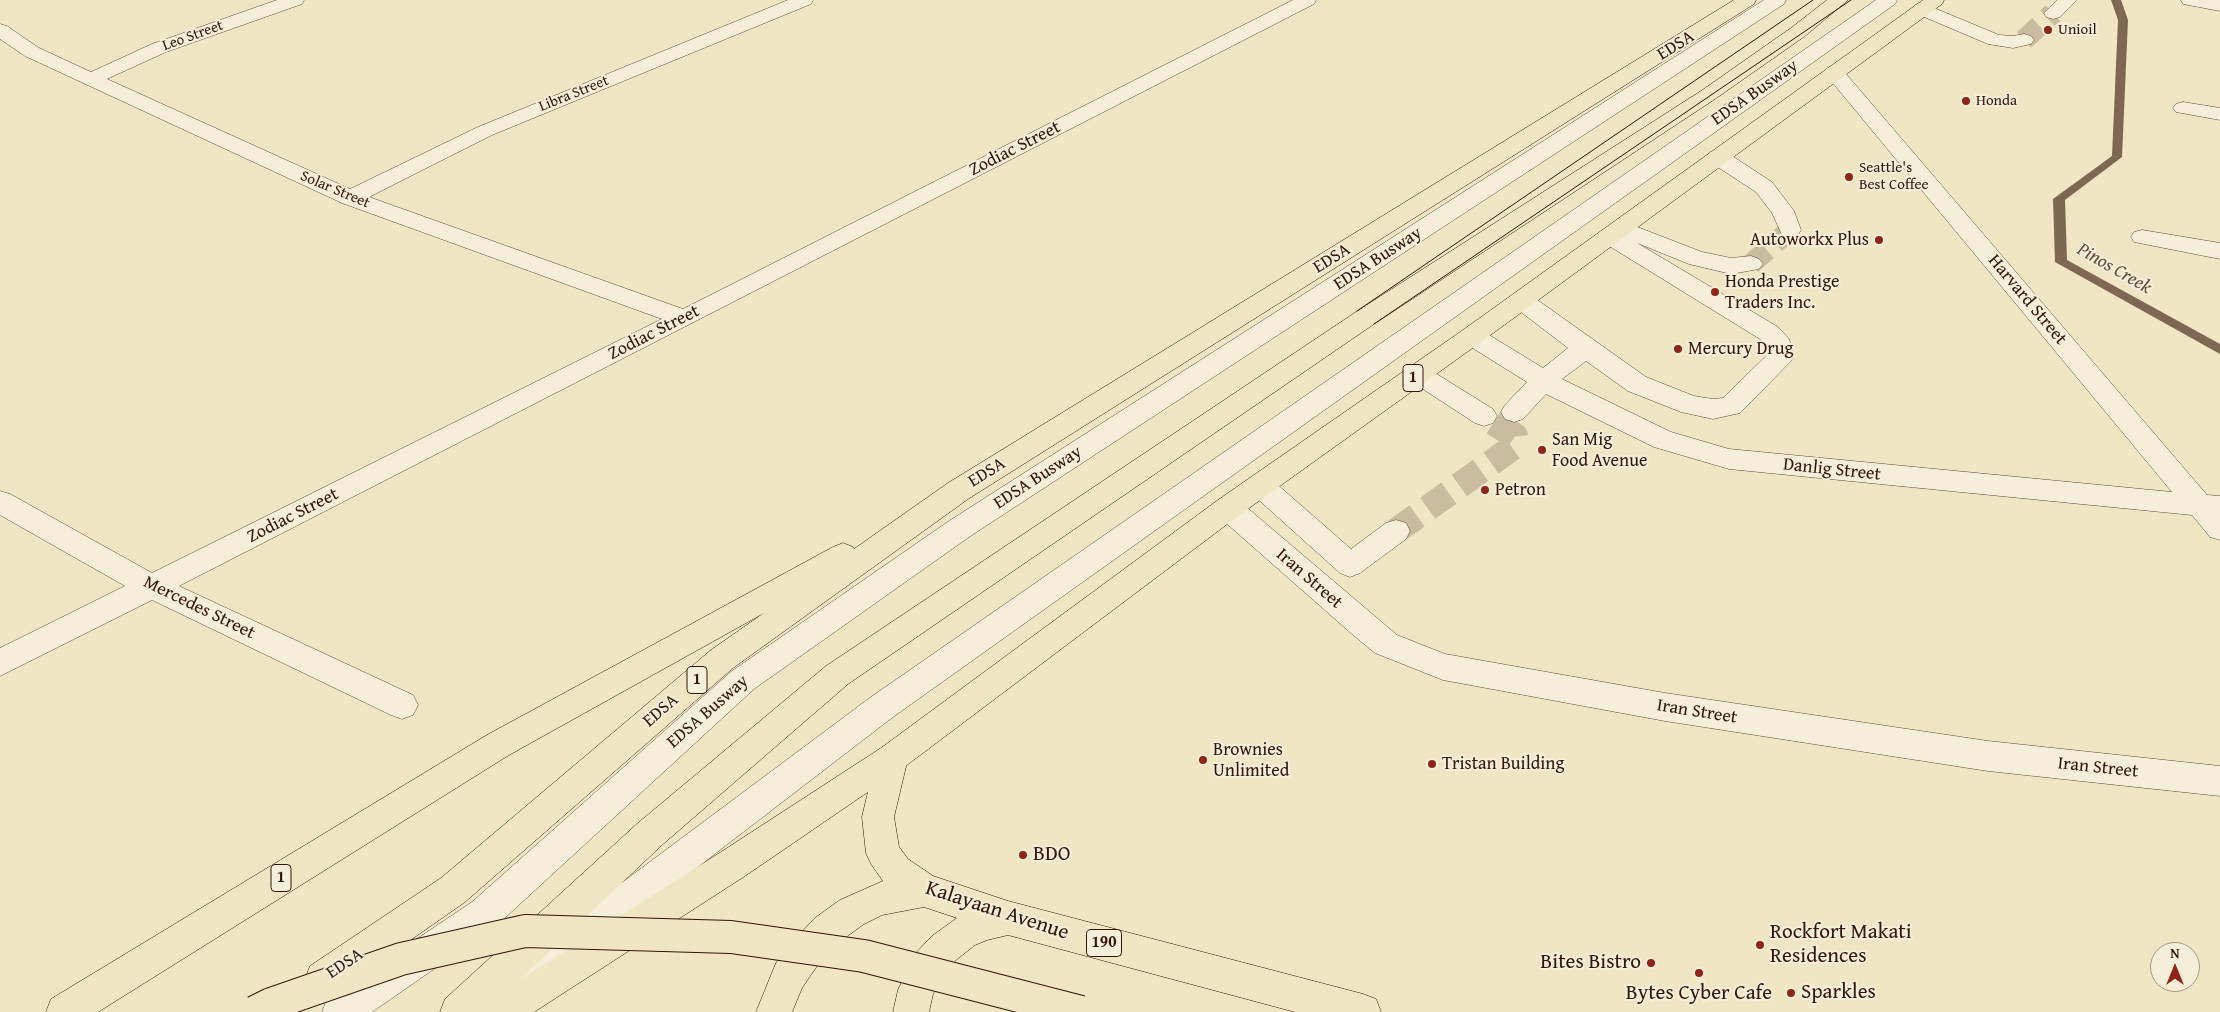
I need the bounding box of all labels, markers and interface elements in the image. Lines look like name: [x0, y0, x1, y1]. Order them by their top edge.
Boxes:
street label: Leo Street: [160, 17, 226, 55]
place label: Unioil: [2058, 21, 2097, 39]
marker: Unioil: [2042, 24, 2054, 36]
street label: EDSA: [1653, 26, 1699, 66]
street label: EDSA Busway: [1708, 55, 1802, 131]
street label: Libra Street: [536, 72, 612, 116]
place label: Honda: [1976, 92, 2017, 110]
marker: Honda: [1960, 95, 1972, 107]
street label: Zodiac Street: [966, 117, 1064, 181]
place label: Seattle's Best Coffee: [1859, 159, 1929, 194]
street label: Solar Street: [298, 167, 372, 213]
marker: Seattle's Best Coffee: [1843, 171, 1855, 183]
street label: EDSA Busway: [1330, 222, 1426, 296]
place label: Autoworkx Plus: [1750, 229, 1869, 251]
marker: Autoworkx Plus: [1873, 234, 1885, 246]
street label: EDSA: [1309, 239, 1355, 279]
water label: Pinos Creek: [2073, 239, 2155, 299]
street label: Harvard Street: [1983, 250, 2071, 350]
place label: Honda Prestige Traders Inc.: [1725, 271, 1840, 314]
marker: Honda Prestige Traders Inc.: [1709, 286, 1721, 298]
street label: Zodiac Street: [605, 301, 703, 365]
place label: Mercury Drug: [1688, 338, 1793, 360]
marker: Mercury Drug: [1672, 343, 1684, 355]
road number: 1: [1403, 364, 1423, 392]
place label: San Mig Food Avenue: [1552, 429, 1647, 472]
street label: EDSA Busway: [990, 441, 1086, 515]
marker: San Mig Food Avenue: [1536, 444, 1548, 456]
street label: EDSA: [964, 453, 1010, 493]
street label: Danlig Street: [1782, 454, 1882, 486]
place label: Petron: [1495, 479, 1546, 501]
street label: Zodiac Street: [244, 484, 342, 548]
marker: Petron: [1479, 484, 1491, 496]
street label: Iran Street: [1271, 544, 1347, 614]
street label: Mercedes Street: [140, 572, 258, 644]
road number: 1: [687, 666, 707, 694]
street label: EDSA Busway: [663, 671, 753, 753]
street label: EDSA: [639, 690, 683, 732]
street label: Iran Street: [1655, 695, 1739, 729]
place label: Brownies Unlimited: [1213, 739, 1289, 782]
place label: Tristan Building: [1442, 753, 1564, 775]
street label: Iran Street: [2057, 753, 2139, 783]
marker: Brownies Unlimited: [1197, 754, 1209, 766]
marker: Tristan Building: [1426, 758, 1438, 770]
place label: BDO: [1033, 842, 1070, 868]
marker: BDO: [1017, 849, 1029, 861]
road number: 1: [271, 864, 291, 891]
street label: Kalayaan Avenue: [922, 876, 1072, 946]
place label: Rockfort Makati Residences: [1770, 920, 1912, 970]
road number: 190: [1086, 930, 1122, 956]
marker: Rockfort Makati Residences: [1754, 939, 1766, 951]
north arrow: [2150, 942, 2200, 992]
text: N: [2170, 943, 2180, 963]
street label: EDSA: [322, 944, 368, 984]
place label: Bites Bistro: [1540, 950, 1641, 976]
marker: Bites Bistro: [1645, 957, 1657, 969]
marker: Bytes Cyber Cafe: [1693, 967, 1705, 979]
place label: Sparkles: [1801, 980, 1876, 1006]
place label: Bytes Cyber Cafe: [1626, 981, 1772, 1007]
marker: Sparkles: [1785, 987, 1797, 999]

